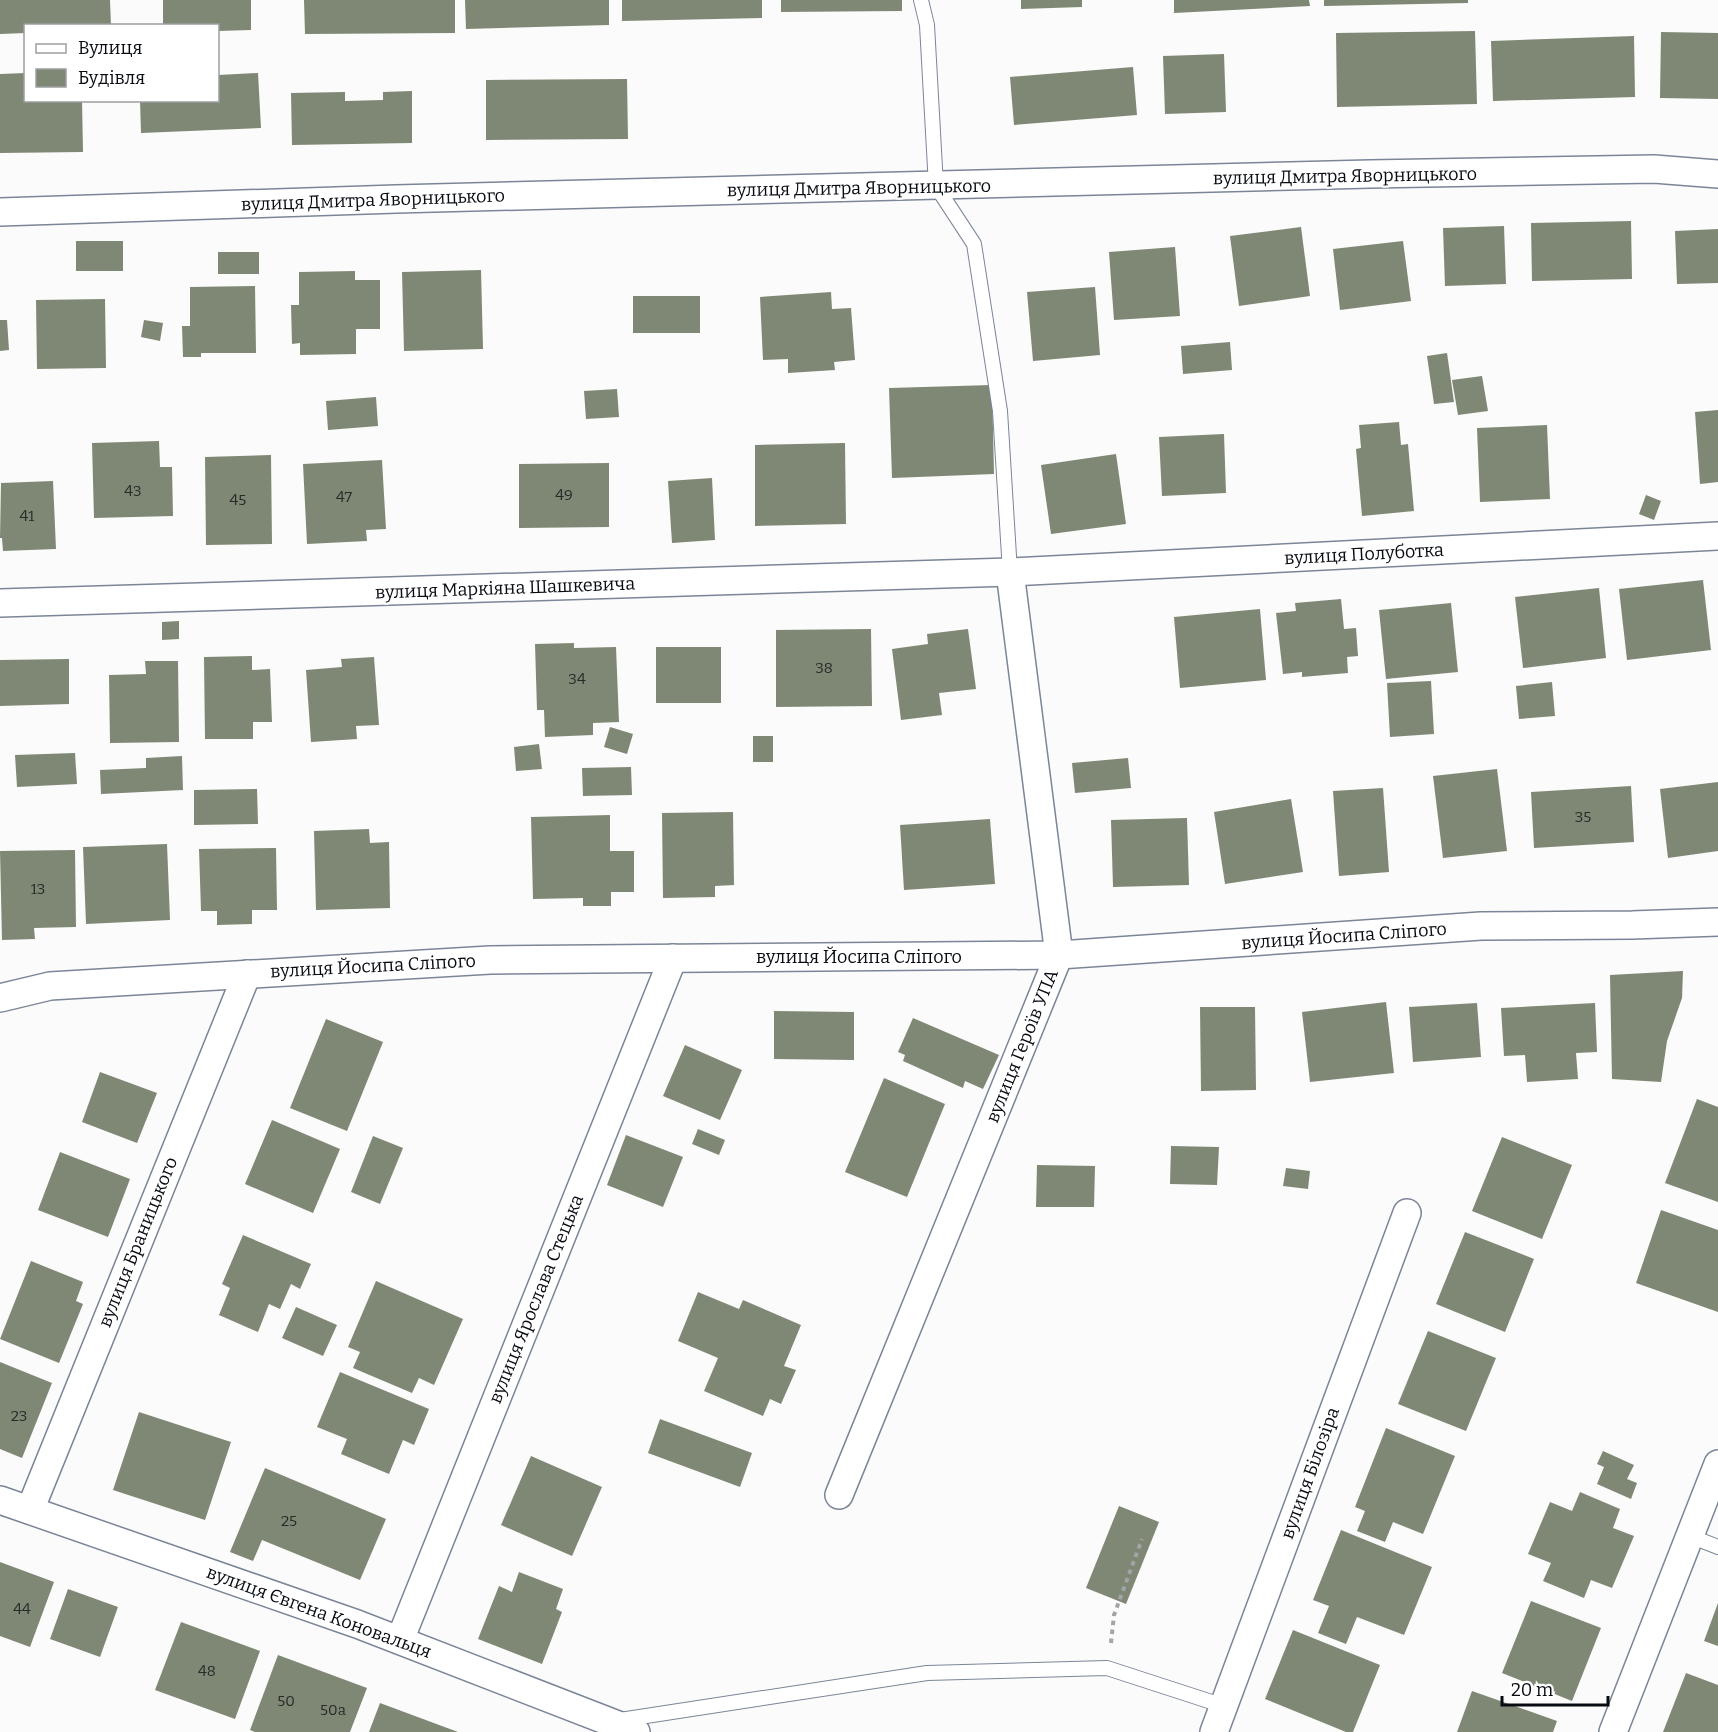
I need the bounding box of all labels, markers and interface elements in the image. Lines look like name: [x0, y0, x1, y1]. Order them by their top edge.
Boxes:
legend: [24, 24, 219, 102]
text: Вулиця: [78, 37, 142, 59]
text: Будівля: [78, 67, 145, 89]
street label: вулиця Дмитра Яворницького: [1213, 163, 1477, 189]
street label: вулиця Дмитра Яворницького: [727, 175, 991, 201]
street label: вулиця Дмитра Яворницького: [241, 184, 505, 216]
house number: 43: [124, 482, 142, 500]
house number: 49: [555, 486, 573, 504]
house number: 47: [336, 488, 353, 506]
house number: 45: [230, 491, 246, 509]
house number: 41: [20, 507, 34, 525]
street label: вулиця Полуботка: [1284, 539, 1445, 569]
street label: вулиця Маркіяна Шашкевича: [375, 572, 636, 604]
house number: 38: [815, 659, 833, 677]
house number: 34: [568, 670, 586, 688]
house number: 35: [1575, 808, 1591, 826]
house number: 13: [31, 880, 45, 898]
street label: вулиця Йосипа Сліпого: [1240, 918, 1448, 954]
street label: вулиця Йосипа Сліпого: [756, 946, 962, 968]
street label: вулиця Йосипа Сліпого: [270, 950, 476, 982]
street label: вулиця Героїв УПА: [981, 966, 1063, 1126]
street label: вулиця Браницького: [94, 1154, 182, 1330]
street label: вулиця Ярослава Стецька: [484, 1191, 588, 1407]
street label: вулиця Білозіра: [1276, 1404, 1344, 1542]
house number: 23: [11, 1407, 27, 1425]
house number: 25: [281, 1512, 297, 1530]
street label: вулиця Євгена Коновальця: [204, 1561, 434, 1663]
house number: 44: [13, 1600, 31, 1618]
house number: 48: [198, 1662, 216, 1680]
scale bar: [1502, 1669, 1608, 1707]
text: 20 m: [1511, 1679, 1553, 1701]
house number: 50: [277, 1692, 295, 1710]
house number: 50а: [320, 1701, 346, 1719]

